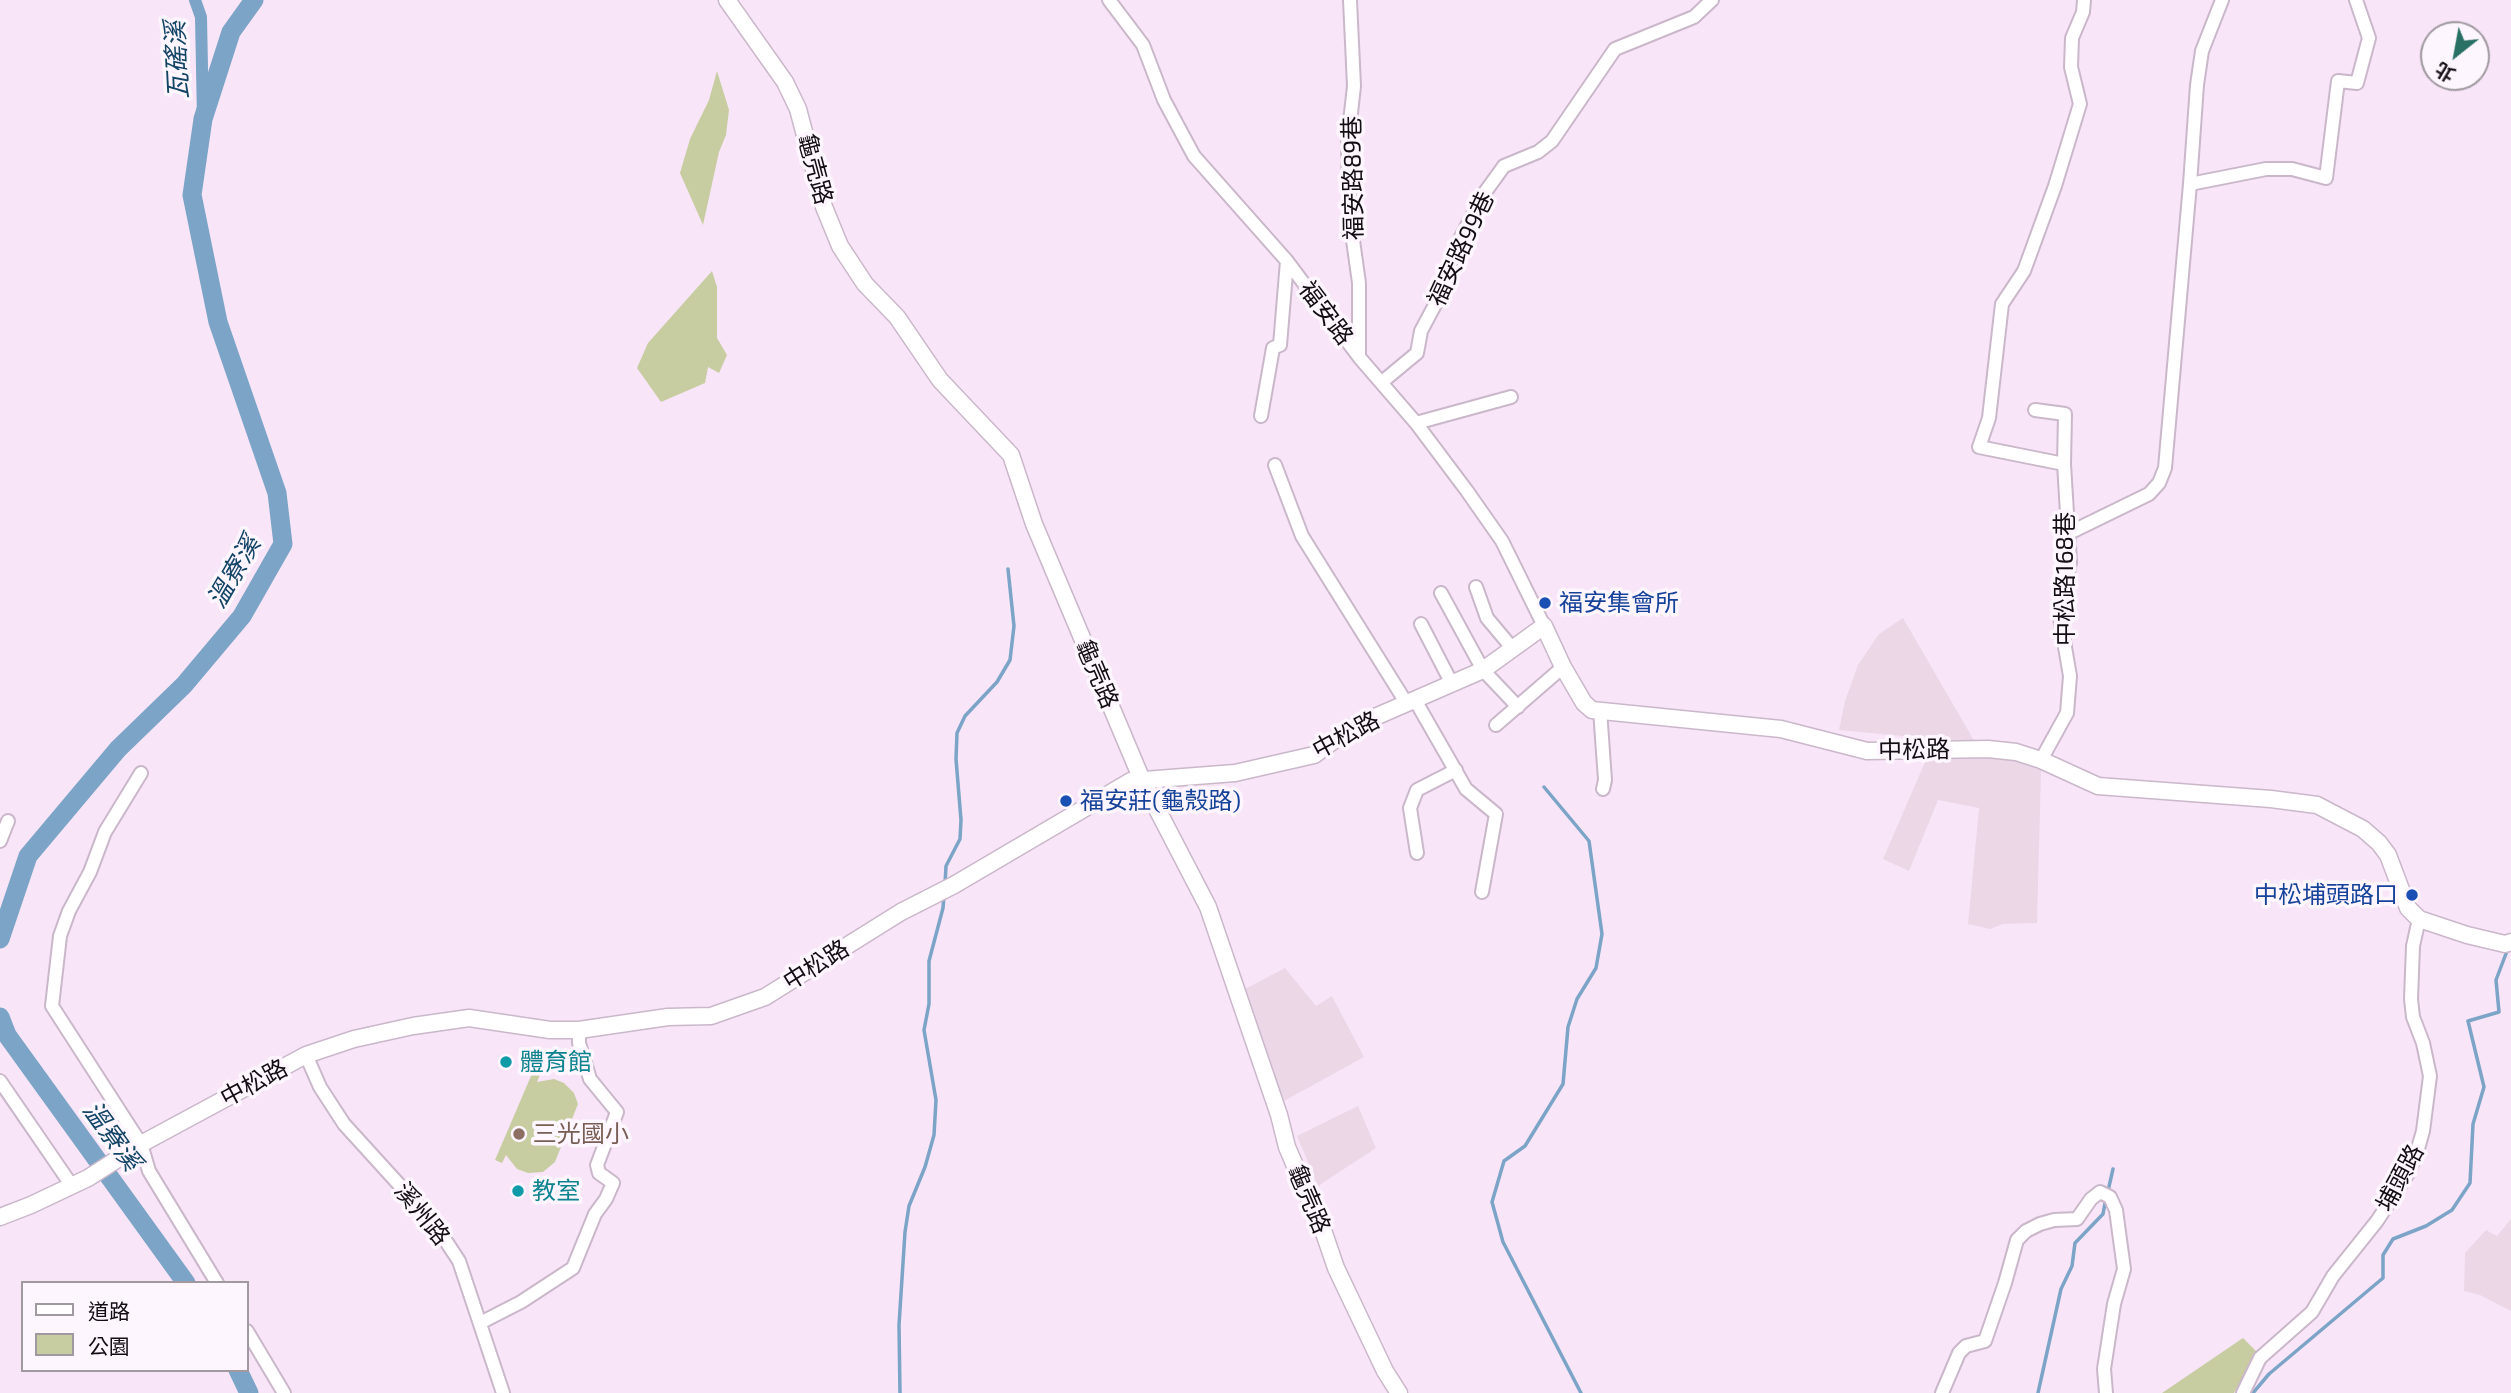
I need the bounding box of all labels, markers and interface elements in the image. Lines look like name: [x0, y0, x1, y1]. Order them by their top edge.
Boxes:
water label: 瓦磘溪: [159, 20, 195, 100]
north arrow: [2420, 21, 2490, 91]
text: 北: [2431, 58, 2459, 87]
street label: 福安路89巷: [1338, 116, 1368, 240]
street label: 龜壳路: [792, 130, 838, 208]
street label: 福安路99巷: [1422, 187, 1500, 311]
street label: 福安路: [1293, 276, 1359, 350]
street label: 中松路168巷: [2051, 512, 2079, 646]
water label: 溫寮溪: [201, 530, 267, 614]
place label: 福安集會所: [1559, 589, 1679, 617]
marker: 福安集會所: [1537, 595, 1553, 611]
street label: 龜壳路: [1070, 635, 1124, 713]
street label: 中松路: [1307, 705, 1385, 765]
street label: 中松路: [1878, 735, 1950, 765]
place label: 福安莊(龜殼路): [1080, 787, 1241, 815]
marker: 福安莊(龜殼路): [1058, 793, 1074, 809]
place label: 中松埔頭路口: [2254, 881, 2398, 909]
marker: 中松埔頭路口: [2404, 887, 2420, 903]
street label: 中松路: [778, 934, 854, 996]
place label: 體育館: [520, 1048, 592, 1076]
street label: 中松路: [215, 1053, 293, 1113]
marker: 體育館: [498, 1054, 514, 1070]
water label: 溫寮溪: [76, 1095, 148, 1177]
place label: 三光國小: [533, 1120, 629, 1148]
marker: 三光國小: [511, 1126, 527, 1142]
street label: 埔頭路: [2370, 1139, 2430, 1217]
street label: 龜壳路: [1282, 1160, 1336, 1238]
street label: 溪州路: [388, 1177, 456, 1251]
place label: 教室: [532, 1177, 580, 1205]
marker: 教室: [510, 1183, 526, 1199]
legend: [21, 1281, 248, 1372]
text: 道路: [88, 1298, 130, 1323]
text: 公園: [88, 1333, 130, 1358]

